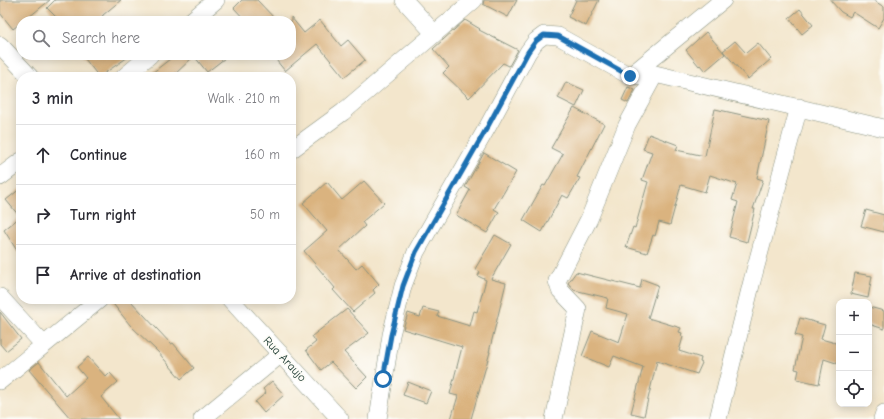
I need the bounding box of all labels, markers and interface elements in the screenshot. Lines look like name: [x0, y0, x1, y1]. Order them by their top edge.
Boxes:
search box: [16, 16, 296, 60]
icon: search: [30, 27, 52, 49]
text: Search here: [62, 29, 140, 47]
route end: [621, 67, 639, 85]
text: 3 min: [32, 89, 73, 108]
text: Walk · 210 m: [208, 91, 280, 106]
icon: ahead: [32, 144, 54, 166]
text: Continue: [70, 146, 127, 164]
text: 160 m: [245, 147, 280, 162]
icon: right: [32, 204, 54, 226]
text: Turn right: [70, 206, 136, 224]
text: 50 m: [250, 207, 280, 222]
icon: arrive: [32, 264, 54, 286]
text: Arrive at destination: [70, 266, 201, 284]
map controls: [836, 299, 872, 407]
button: +: [836, 299, 872, 335]
street label: Rua Araujo: [261, 334, 309, 384]
button: −: [836, 335, 872, 371]
route start: [374, 370, 392, 388]
button: locate: [836, 371, 872, 407]

